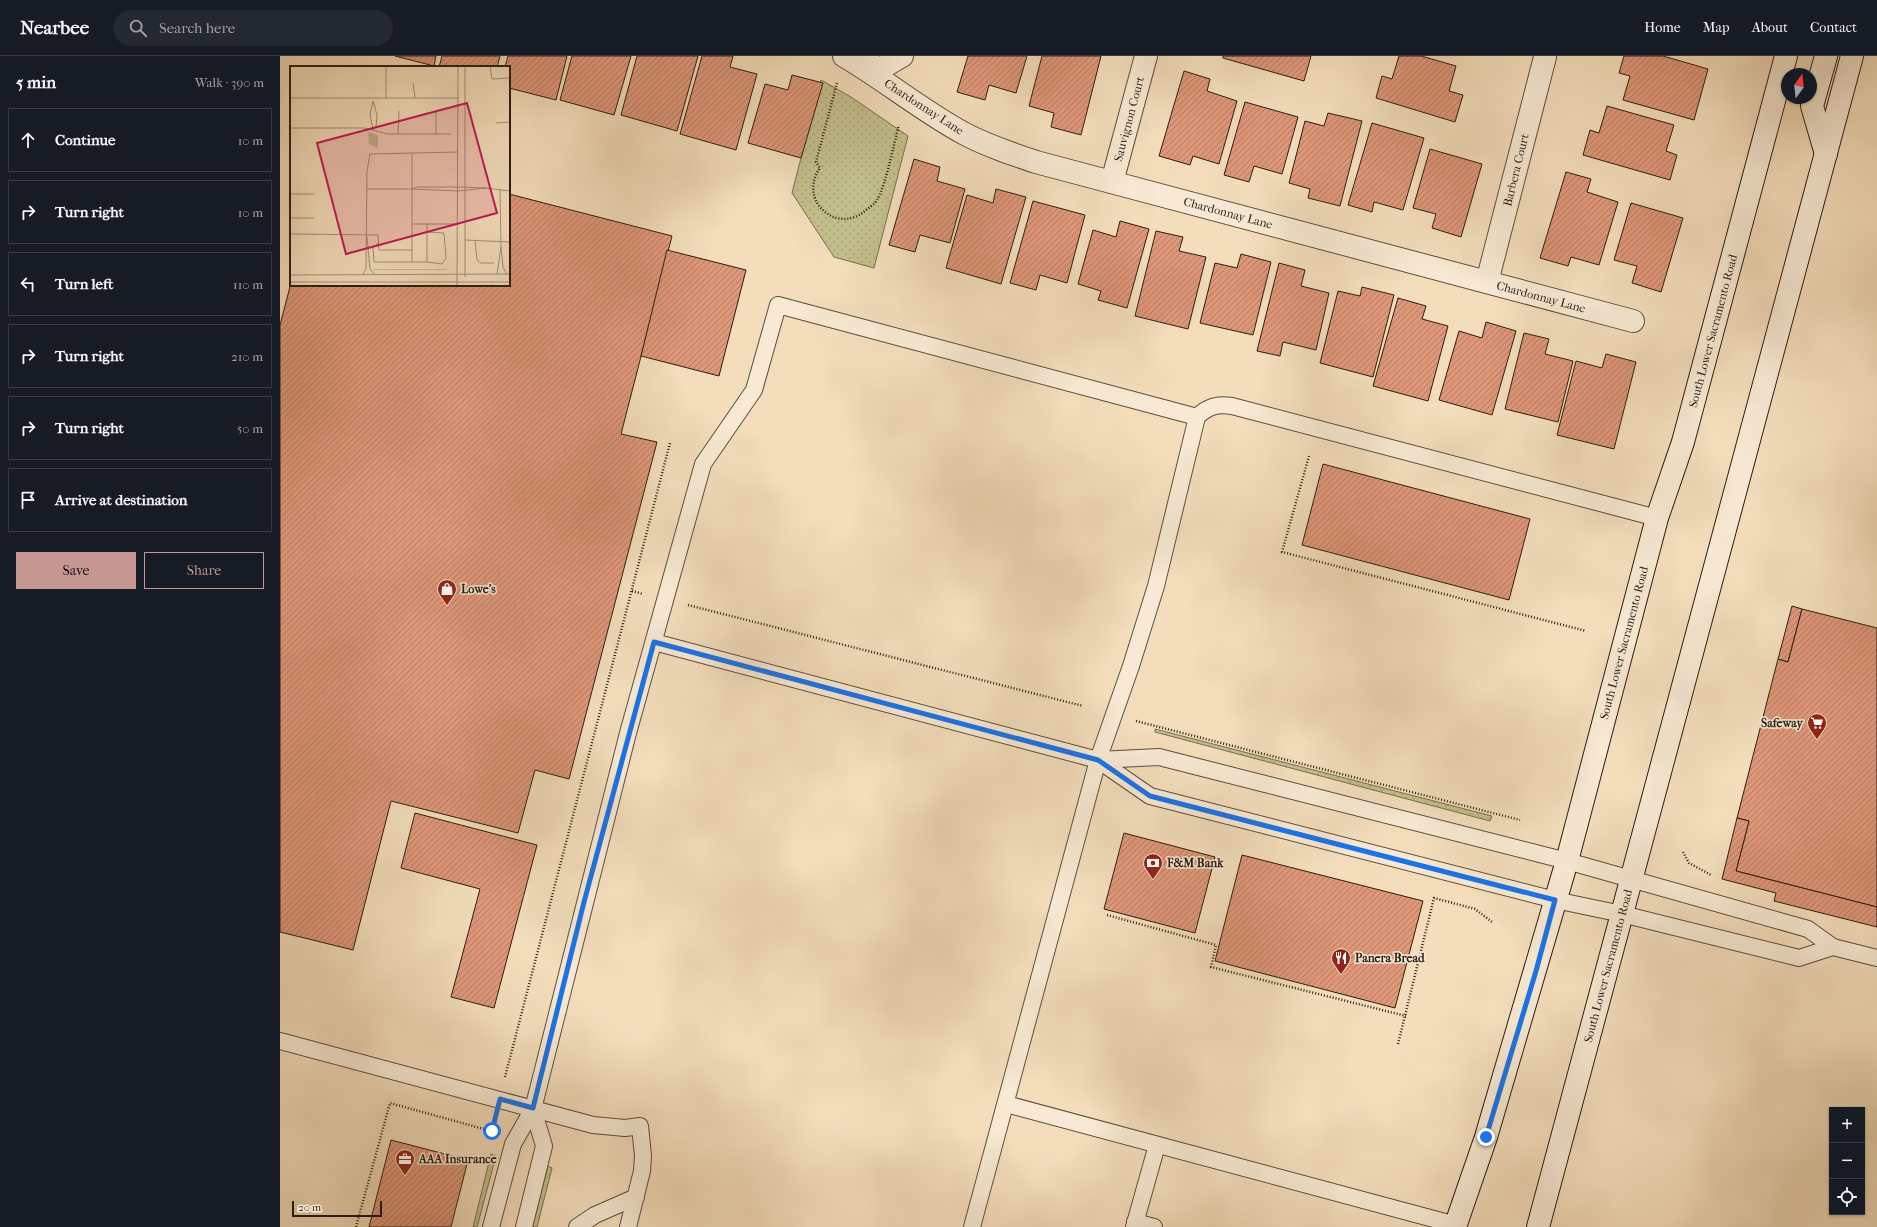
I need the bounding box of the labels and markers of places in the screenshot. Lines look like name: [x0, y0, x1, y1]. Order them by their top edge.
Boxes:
shop icon: Lowe's: [436, 578, 458, 606]
place label: Lowe's: [461, 582, 496, 596]
supermarket icon: Safeway: [1806, 712, 1828, 740]
place label: Safeway: [1761, 716, 1804, 731]
bank icon: F&M Bank: [1142, 852, 1164, 880]
place label: F&M Bank: [1166, 856, 1224, 870]
restaurant icon: Panera Bread: [1330, 947, 1352, 975]
place label: Panera Bread: [1355, 951, 1425, 965]
office icon: AAA Insurance: [394, 1148, 416, 1176]
place label: AAA Insurance: [418, 1152, 497, 1166]

